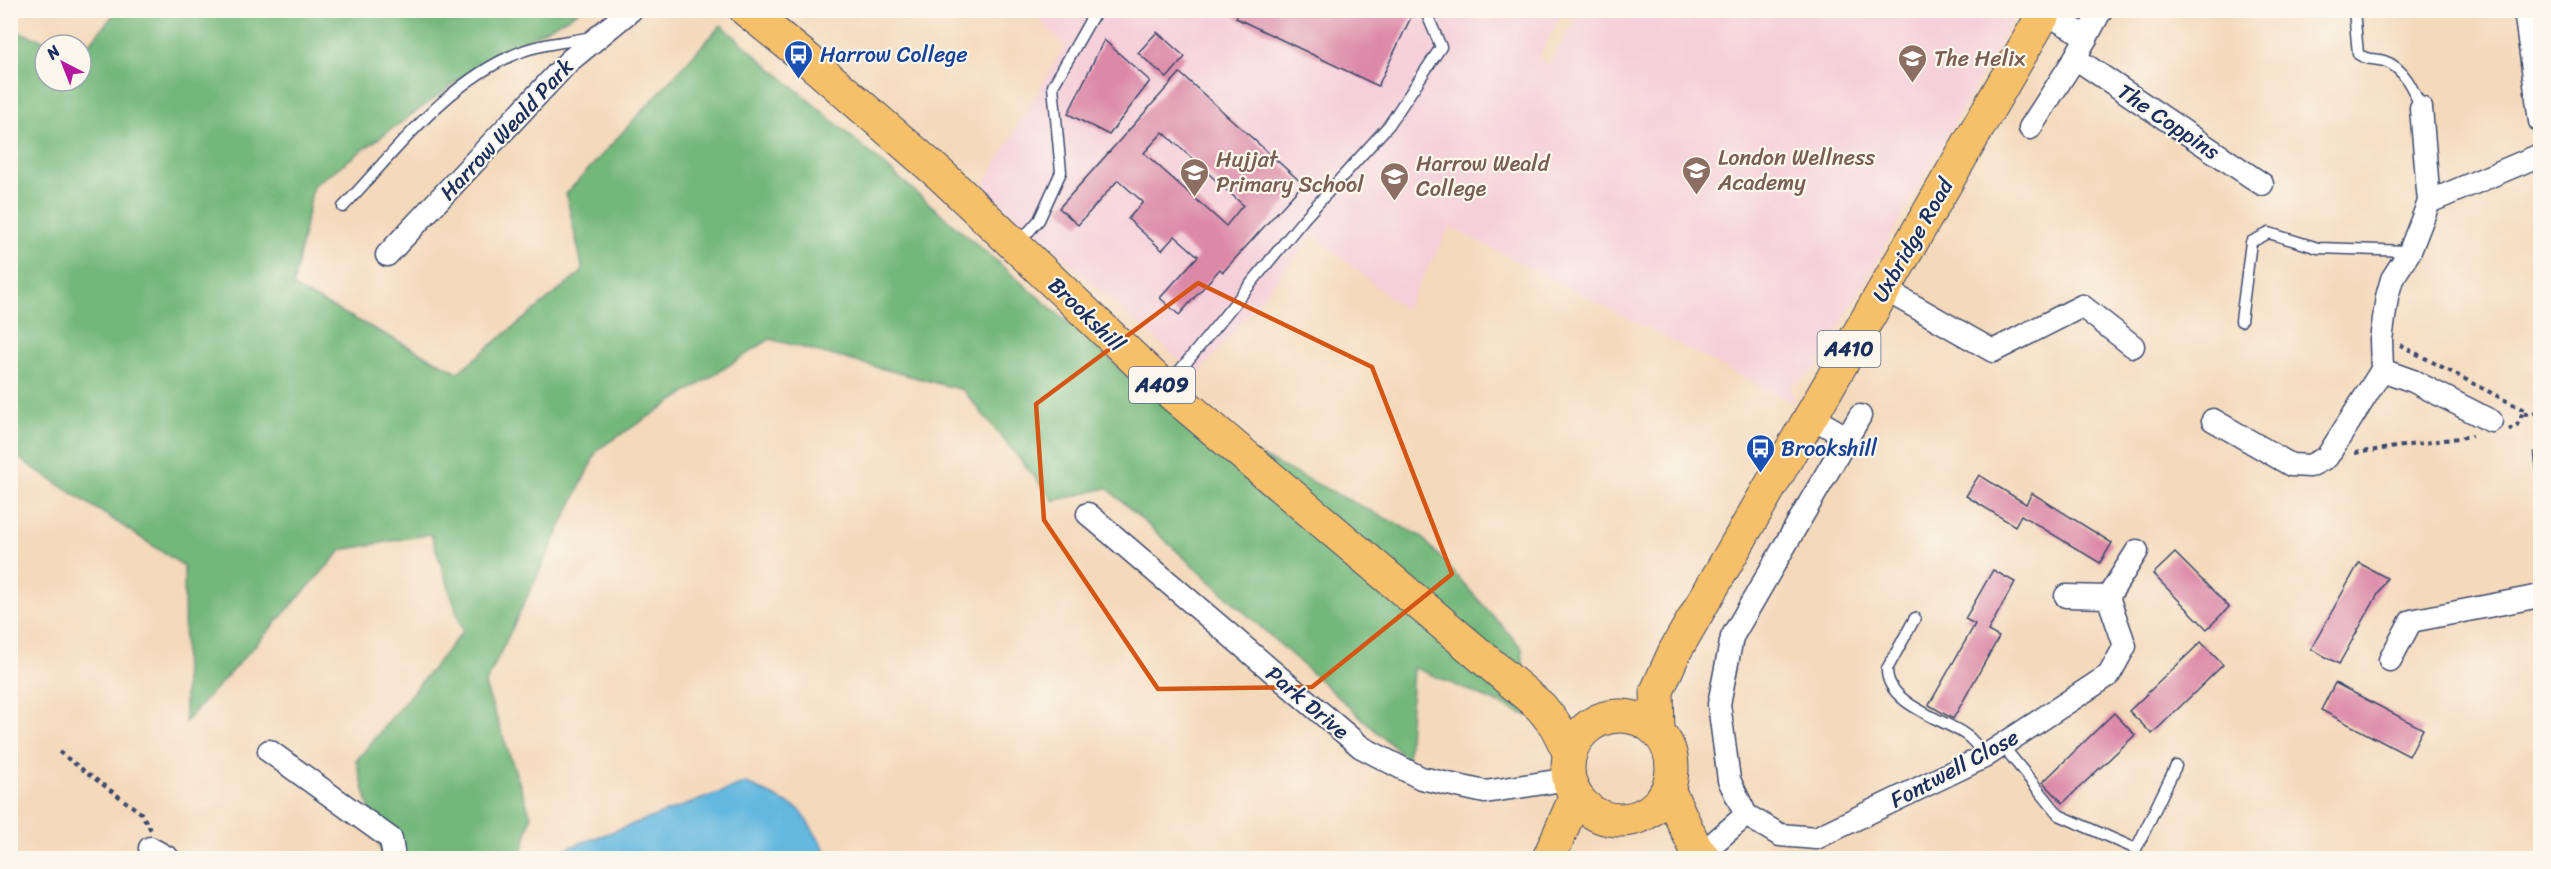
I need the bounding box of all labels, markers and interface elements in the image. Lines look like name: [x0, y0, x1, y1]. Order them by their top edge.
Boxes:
north arrow: [33, 33, 93, 93]
place label: Harrow College: [820, 35, 968, 74]
text: N: [39, 37, 68, 67]
bus stop icon: Harrow College: [783, 38, 815, 80]
place label: The Helix: [1934, 39, 2026, 78]
school or university icon: The Helix: [1897, 42, 1929, 84]
street label: Harrow Weald Park: [429, 49, 583, 210]
street label: The Coppins: [2109, 73, 2229, 171]
place label: London Wellness Academy: [1717, 138, 1876, 202]
place label: Hujjat Primary School: [1216, 140, 1364, 204]
place label: Harrow Weald College: [1416, 144, 1551, 208]
school or university icon: London Wellness Academy: [1681, 154, 1713, 196]
school or university icon: Hujjat Primary School: [1179, 156, 1211, 198]
school or university icon: Harrow Weald College: [1379, 160, 1411, 202]
street label: Uxbridge Road: [1861, 169, 1965, 310]
street label: Brookshill: [1039, 267, 1135, 362]
road number: A410: [1818, 331, 1880, 367]
road number: A409: [1129, 367, 1195, 403]
place label: Brookshill: [1781, 429, 1878, 468]
bus stop icon: Brookshill: [1744, 432, 1776, 474]
street label: Park Drive: [1257, 655, 1359, 750]
street label: Fontwell Close: [1883, 718, 2026, 819]

